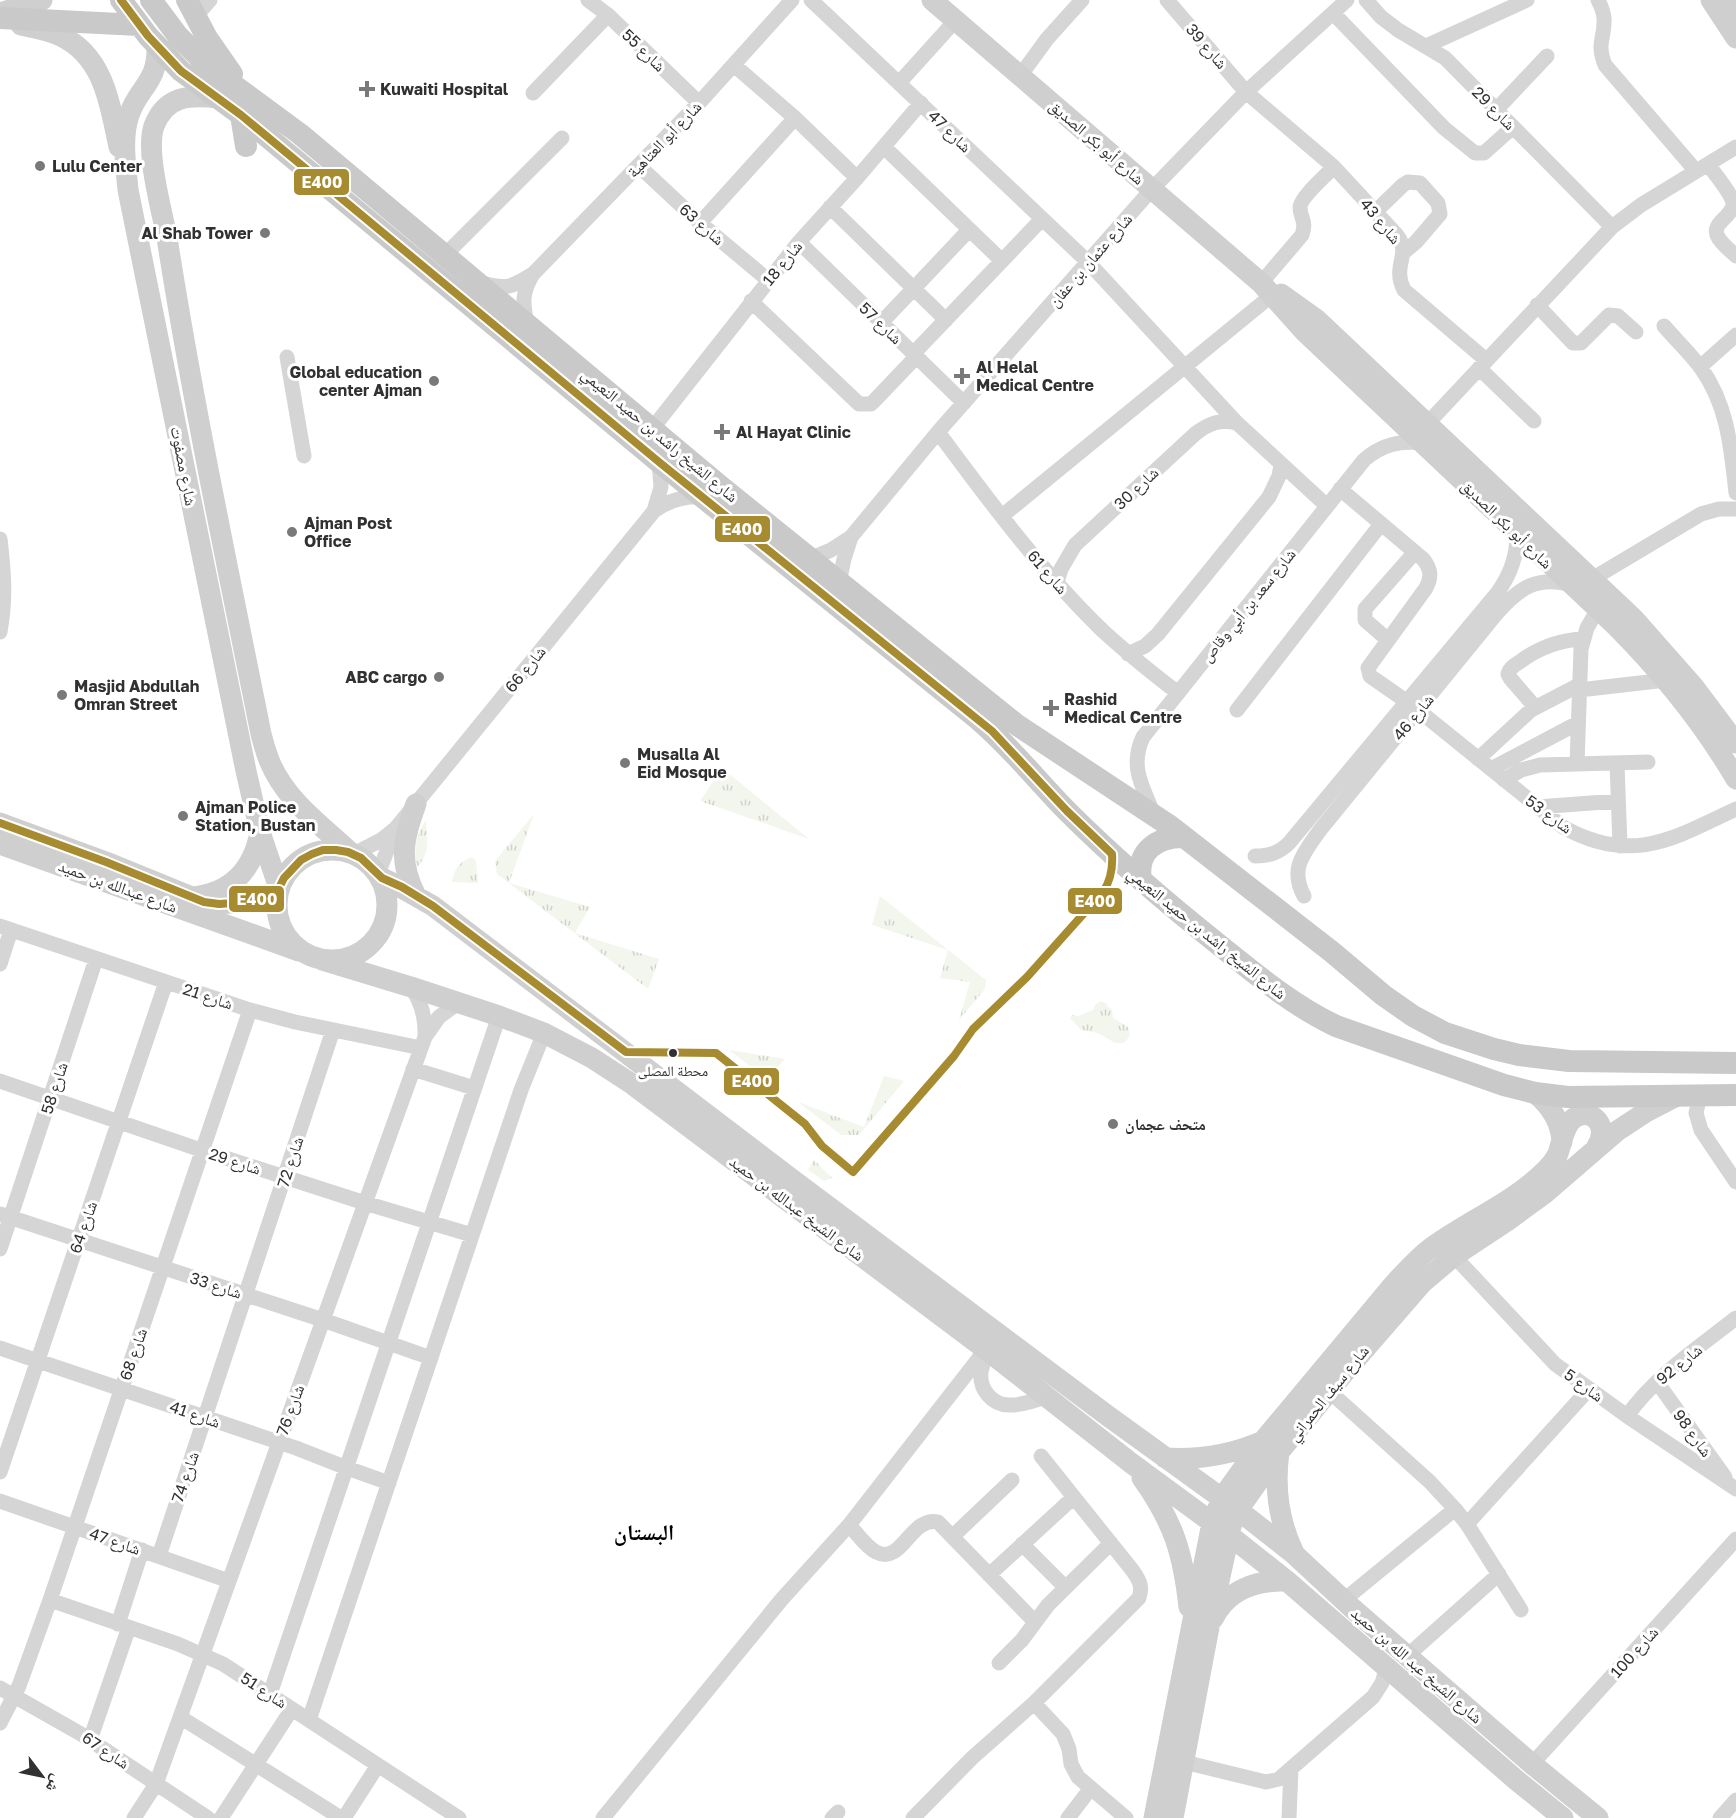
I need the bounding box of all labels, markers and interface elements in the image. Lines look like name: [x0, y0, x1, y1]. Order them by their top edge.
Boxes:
street label: شارع 39: [1181, 19, 1232, 73]
street label: شارع 55: [617, 24, 670, 76]
place label: Kuwaiti Hospital: [380, 79, 509, 99]
marker: Kuwaiti Hospital: [358, 80, 376, 98]
street label: شارع 29: [1467, 82, 1520, 135]
street label: شارع أبو بكر الصديق: [1045, 95, 1149, 189]
street label: شارع أبو العتاهية: [622, 96, 706, 182]
street label: شارع 47: [923, 106, 976, 157]
place label: Lulu Center: [52, 156, 142, 176]
marker: Lulu Center: [33, 159, 47, 173]
line badge: E400: [293, 168, 350, 196]
text: E400: [302, 172, 342, 192]
street label: شارع 43: [1355, 194, 1406, 249]
street label: شارع 63: [675, 199, 729, 250]
street label: شارع عثمان بن عفان: [1044, 209, 1137, 312]
place label: Al Shab Tower: [141, 223, 253, 243]
marker: Al Shab Tower: [258, 226, 272, 240]
street label: شارع 18: [758, 237, 807, 290]
street label: شارع 57: [855, 298, 907, 349]
place label: Al Helal Medical Centre: [976, 357, 1094, 395]
place label: Global education center Ajman: [290, 362, 422, 400]
street label: شارع الشيخ راشد بن حميد النعيمي: [576, 364, 742, 509]
marker: Al Helal Medical Centre: [953, 367, 971, 385]
marker: Global education center Ajman: [427, 374, 441, 388]
place label: Al Hayat Clinic: [736, 422, 851, 442]
marker: Al Hayat Clinic: [713, 423, 731, 441]
street label: شارع مصفوت: [166, 425, 201, 507]
street label: شارع 30: [1110, 462, 1163, 514]
street label: شارع أبو بكر الصديق: [1456, 475, 1557, 573]
place label: Ajman Post Office: [304, 513, 392, 551]
line badge: E400: [714, 515, 771, 543]
text: E400: [722, 519, 762, 539]
marker: Ajman Post Office: [285, 525, 299, 539]
street label: شارع سعد بن أبي وقاص: [1196, 544, 1302, 668]
street label: شارع 61: [1023, 546, 1073, 599]
street label: شارع 66: [500, 642, 550, 697]
place label: ABC cargo: [345, 667, 427, 687]
marker: ABC cargo: [432, 670, 446, 684]
place label: Masjid Abdullah Omran Street: [74, 676, 199, 714]
marker: Masjid Abdullah Omran Street: [55, 688, 69, 702]
place label: Rashid Medical Centre: [1064, 689, 1182, 727]
street label: شارع 46: [1388, 690, 1439, 745]
marker: Rashid Medical Centre: [1042, 699, 1060, 717]
place label: Musalla Al Eid Mosque: [637, 744, 727, 782]
marker: Musalla Al Eid Mosque: [618, 756, 632, 770]
street label: شارع 53: [1521, 790, 1576, 838]
place label: Ajman Police Station, Bustan: [195, 797, 315, 835]
marker: Ajman Police Station, Bustan: [176, 809, 190, 823]
street label: شارع عبدالله بن حميد: [56, 855, 180, 918]
street label: شارع الشيخ راشد بن حميد النعيمي: [1122, 863, 1290, 1006]
line badge: E400: [228, 885, 285, 913]
line badge: E400: [1067, 887, 1123, 915]
text: E400: [237, 889, 277, 909]
text: E400: [1075, 891, 1115, 911]
street label: شارع 21: [180, 979, 236, 1014]
marker: محطة المصلى: [667, 1047, 679, 1059]
street label: شارع 58: [36, 1059, 73, 1117]
place label: محطة المصلى: [638, 1062, 708, 1080]
line badge: E400: [723, 1067, 780, 1096]
text: E400: [732, 1071, 772, 1091]
place label: متحف عجمان: [1125, 1114, 1206, 1134]
marker: متحف عجمان: [1106, 1117, 1120, 1131]
street label: شارع 72: [272, 1134, 309, 1190]
street label: شارع 29: [206, 1143, 263, 1180]
street label: شارع الشيخ عبدالله بن حميد: [725, 1151, 868, 1266]
street label: شارع 64: [65, 1198, 102, 1256]
street label: شارع 33: [187, 1267, 244, 1304]
street label: شارع 68: [115, 1325, 152, 1383]
street label: شارع 92: [1652, 1339, 1707, 1389]
street label: شارع سيف الحمراني: [1283, 1341, 1375, 1447]
street label: شارع 5: [1560, 1364, 1608, 1407]
street label: شارع 76: [272, 1382, 309, 1438]
street label: شارع 41: [167, 1396, 223, 1433]
street label: شارع 98: [1668, 1405, 1717, 1461]
street label: شارع 74: [167, 1449, 204, 1505]
district label: البستان: [614, 1518, 674, 1546]
street label: شارع 47: [87, 1523, 143, 1560]
street label: شارع الشيخ عبد الله بن حميد: [1347, 1603, 1487, 1728]
street label: شارع 100: [1606, 1622, 1663, 1682]
street label: شارع 51: [236, 1668, 291, 1713]
street label: شارع 67: [78, 1727, 133, 1774]
north arrow: [12, 1746, 72, 1806]
text: ش: [42, 1771, 68, 1796]

